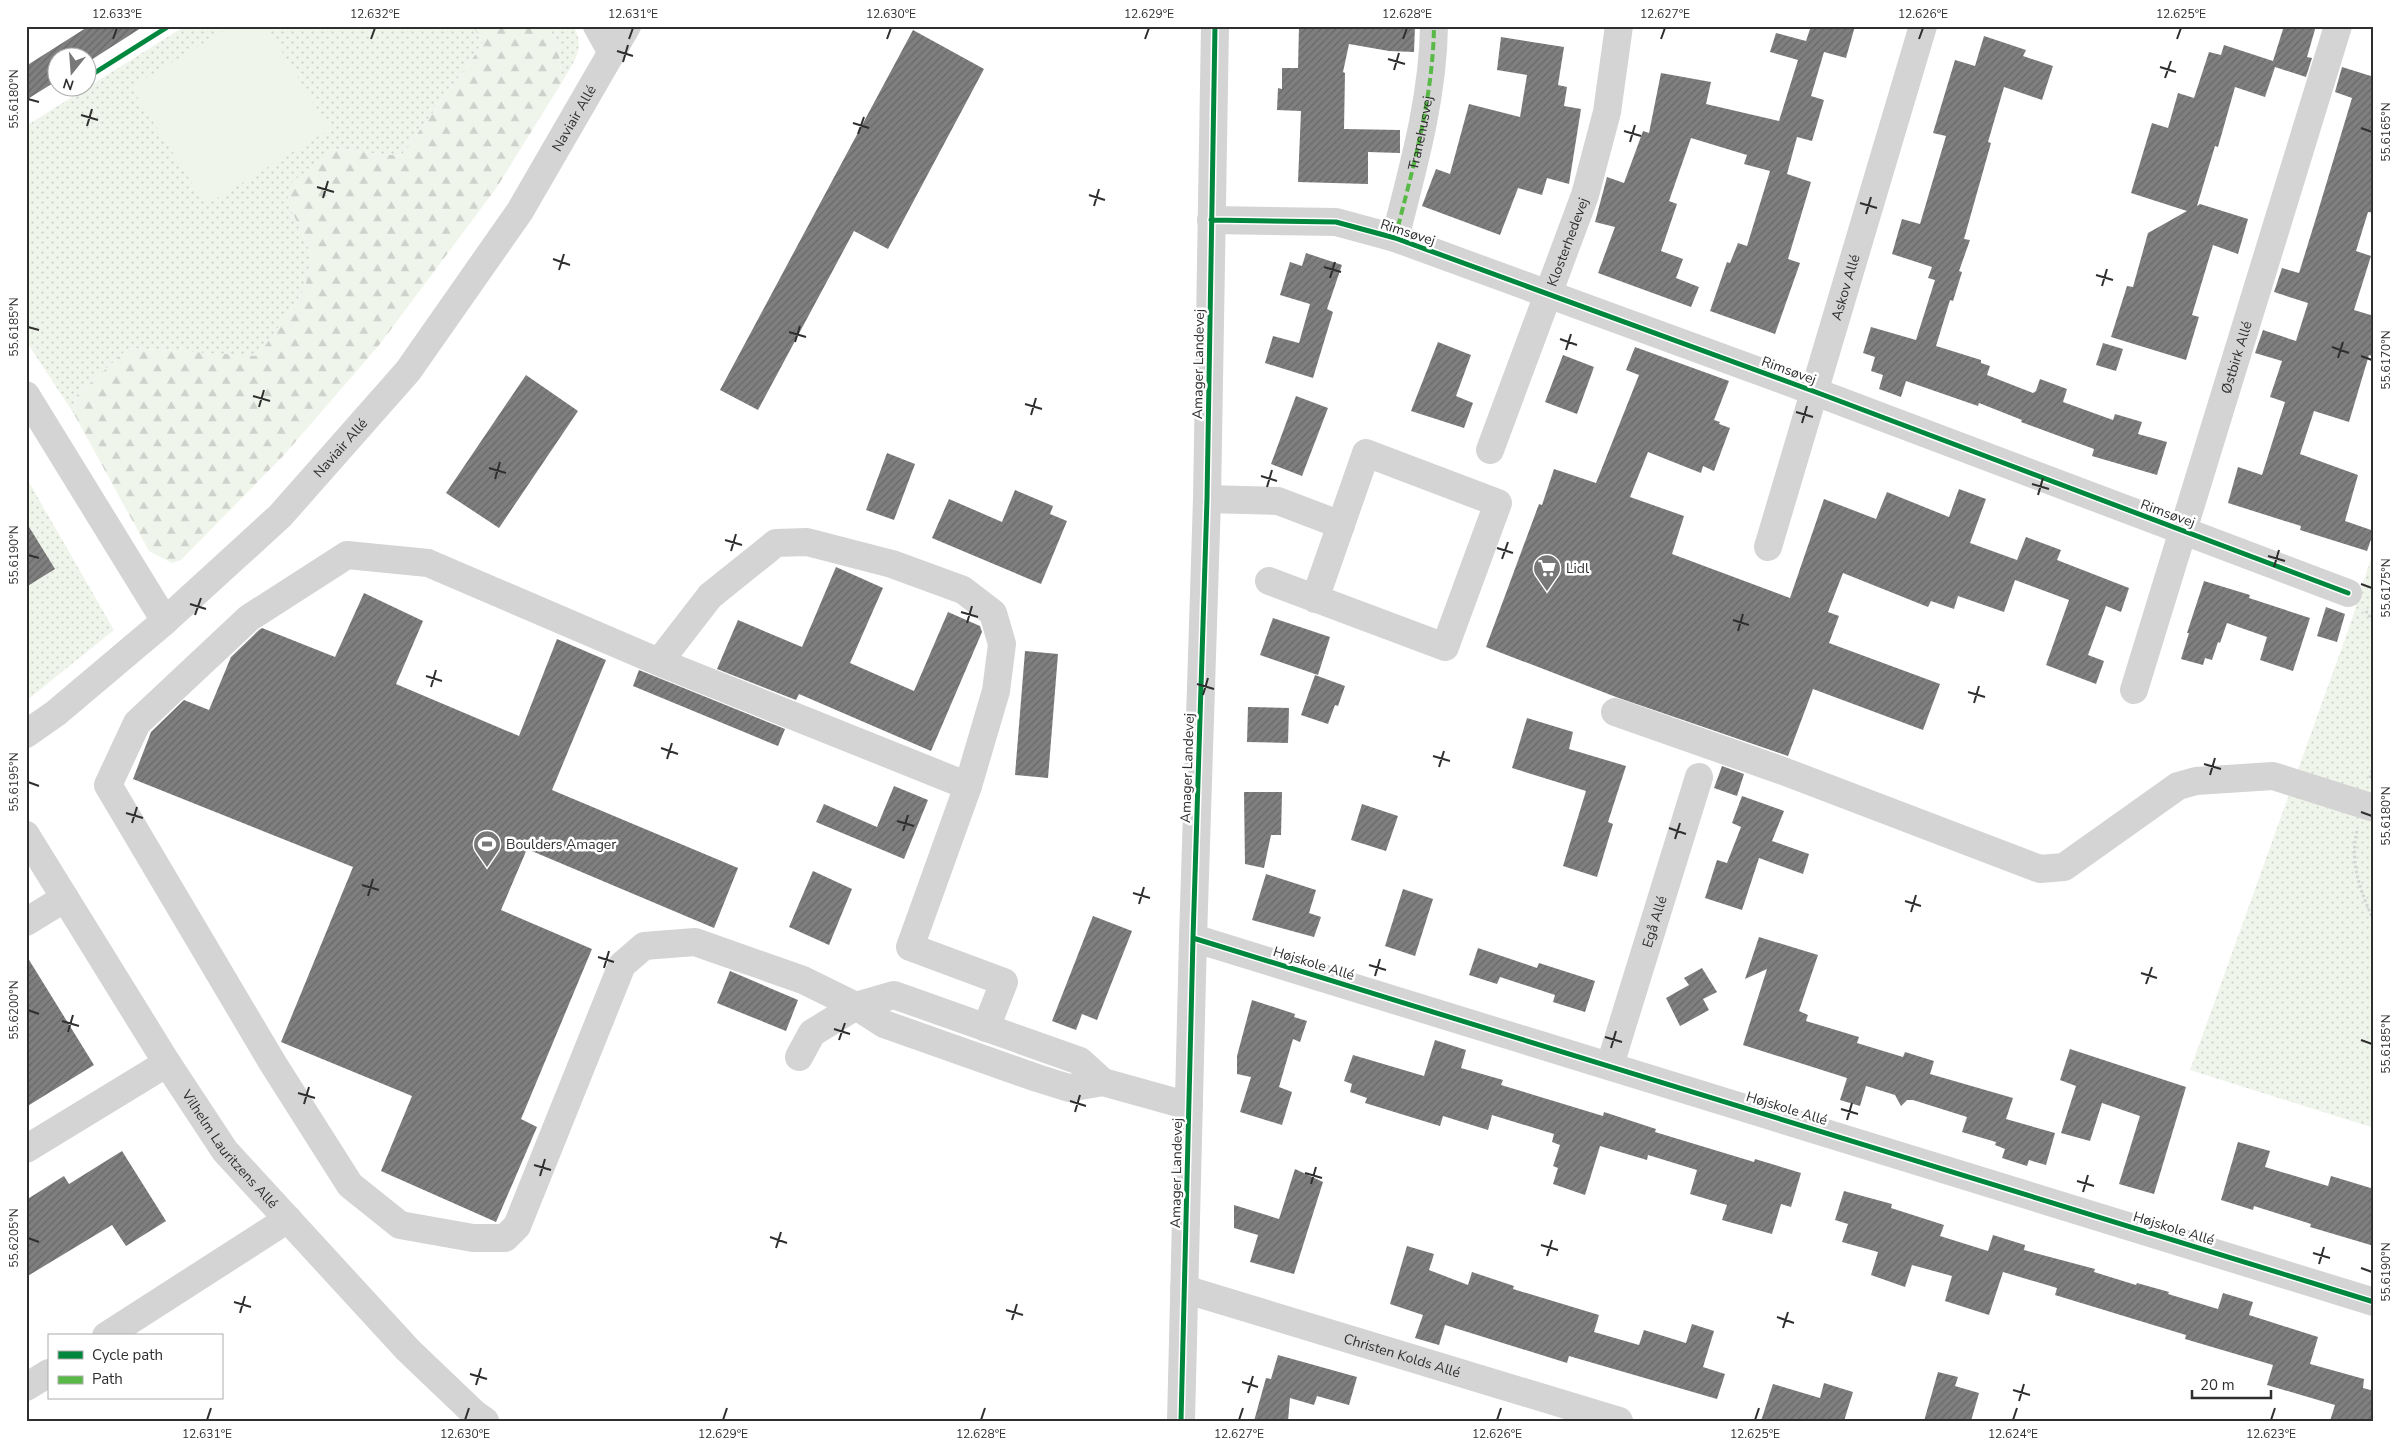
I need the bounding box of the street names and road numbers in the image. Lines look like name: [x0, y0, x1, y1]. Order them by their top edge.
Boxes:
street label: Naviair Allé: [548, 82, 601, 155]
street label: Tranehusvej: [1404, 95, 1438, 172]
street label: Klosterhedevej: [1543, 195, 1593, 289]
street label: Rimsøvej: [1378, 215, 1438, 250]
street label: Askov Allé: [1827, 252, 1865, 323]
street label: Amager Landevej: [1188, 309, 1209, 419]
street label: Østbirk Allé: [2217, 319, 2257, 396]
street label: Rimsøvej: [1759, 352, 1819, 389]
street label: Naviair Allé: [309, 414, 372, 482]
street label: Rimsøvej: [2138, 495, 2198, 532]
street label: Amager Landevej: [1176, 713, 1199, 823]
street label: Egå Allé: [1638, 894, 1672, 950]
street label: Højskole Allé: [1271, 942, 1357, 985]
street label: Vilhelm Lauritzens Allé: [177, 1085, 282, 1213]
street label: Højskole Allé: [1744, 1087, 1830, 1130]
street label: Amager Landevej: [1166, 1118, 1187, 1228]
street label: Højskole Allé: [2131, 1207, 2217, 1250]
street label: Christen Kolds Allé: [1341, 1329, 1463, 1382]

